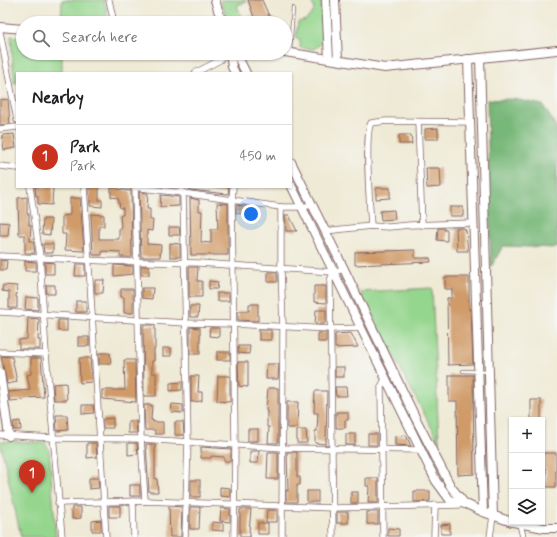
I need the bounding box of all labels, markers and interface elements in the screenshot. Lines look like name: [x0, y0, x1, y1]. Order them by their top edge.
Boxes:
search box: [16, 16, 292, 60]
icon: search: [30, 27, 52, 49]
text: Search here: [62, 28, 138, 48]
text: Nearby: [32, 87, 84, 109]
text: Park: [70, 138, 100, 158]
text: 1: [42, 148, 48, 165]
text: 450 m: [240, 148, 276, 165]
text: Park: [70, 158, 96, 175]
your location: [241, 204, 261, 224]
map controls: [509, 417, 545, 525]
button: +: [509, 417, 545, 453]
button: −: [509, 453, 545, 489]
pin: 1: [19, 460, 45, 493]
button: layers: [509, 489, 545, 525]

